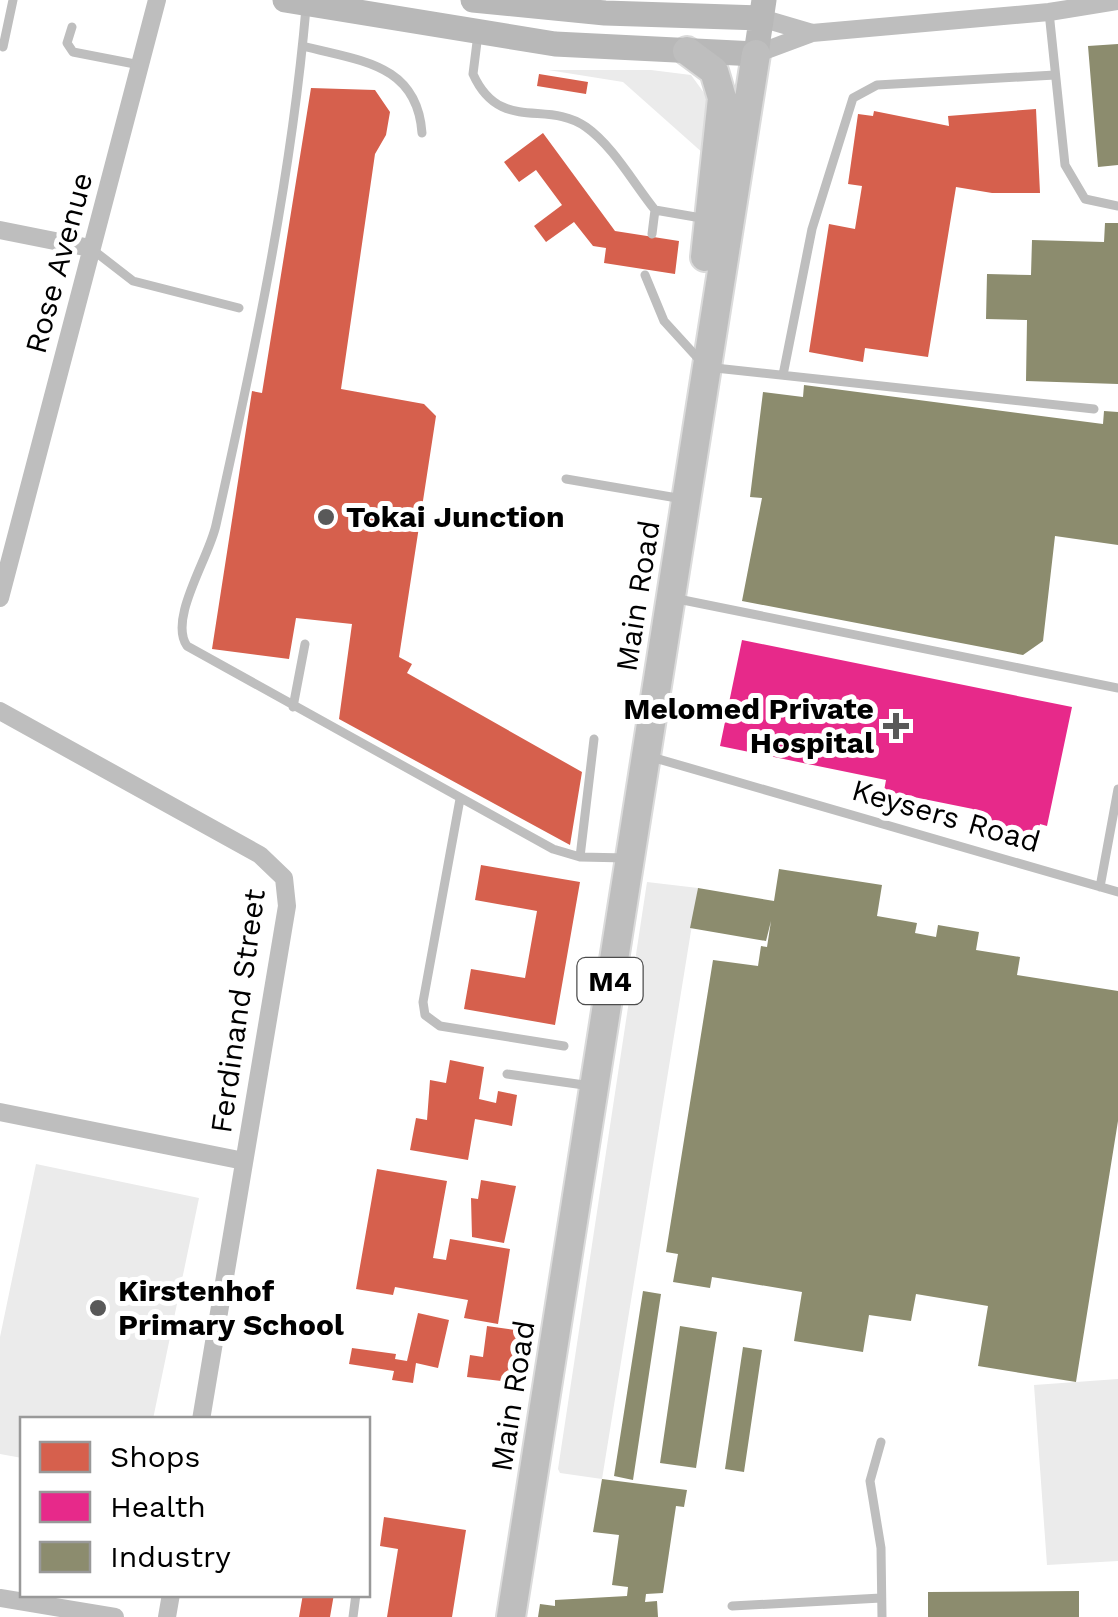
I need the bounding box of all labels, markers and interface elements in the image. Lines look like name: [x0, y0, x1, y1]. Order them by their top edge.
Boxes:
street label: Rose Avenue: [18, 169, 99, 357]
place label: Tokai Junction: [346, 499, 565, 534]
marker: Tokai Junction: [315, 506, 337, 528]
street label: Main Road: [608, 518, 667, 674]
place label: Melomed Private Hospital: [623, 691, 874, 760]
marker: Melomed Private Hospital: [883, 713, 909, 739]
street label: Keysers Road: [848, 772, 1044, 859]
street label: Ferdinand Street: [203, 886, 272, 1135]
road number: M4: [578, 958, 642, 1004]
place label: Kirstenhof Primary School: [118, 1273, 344, 1342]
marker: Kirstenhof Primary School: [87, 1297, 109, 1319]
street label: Main Road: [483, 1318, 542, 1474]
legend: [20, 1417, 370, 1597]
text: Shops: [110, 1439, 200, 1474]
text: Health: [110, 1489, 206, 1524]
text: Industry: [110, 1539, 231, 1574]

